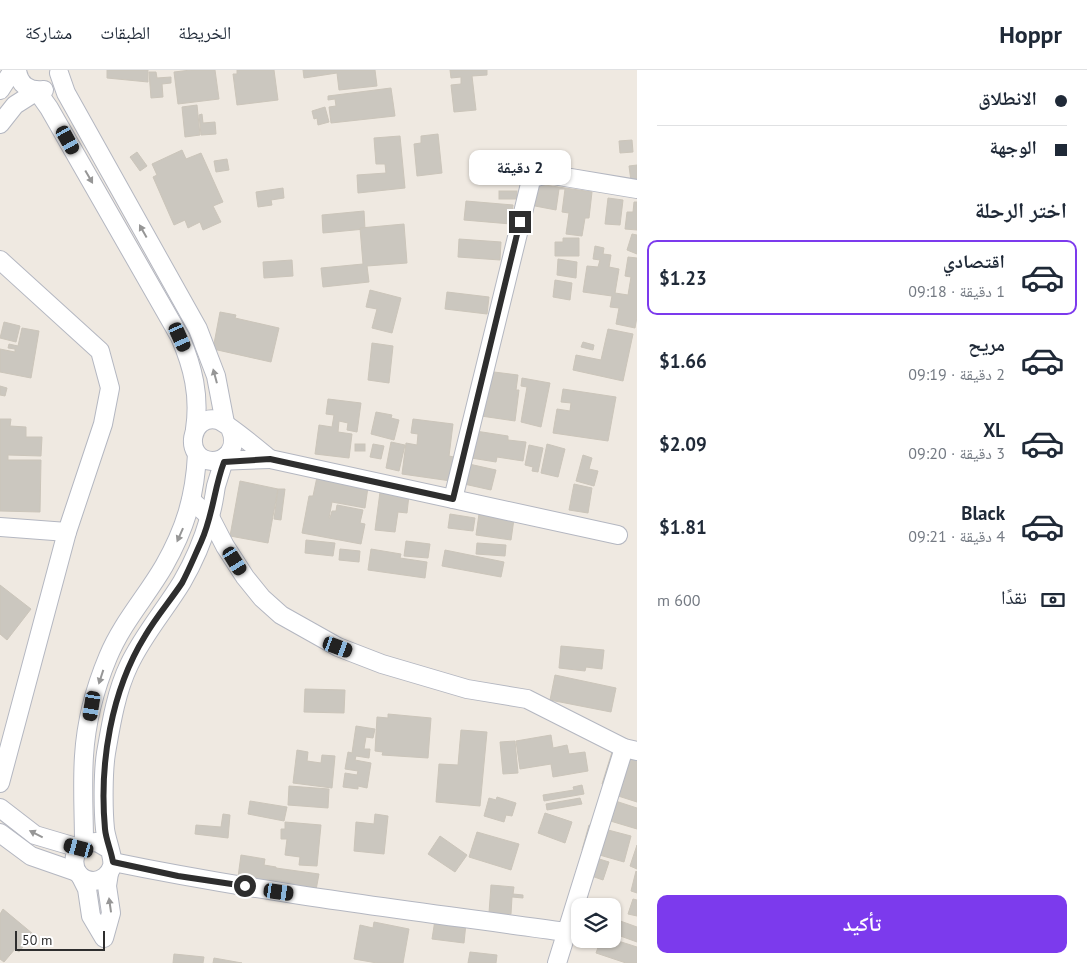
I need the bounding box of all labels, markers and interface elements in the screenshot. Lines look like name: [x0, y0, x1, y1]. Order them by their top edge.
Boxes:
text: Hoppr: [999, 19, 1062, 50]
text: مشاركة: [25, 21, 72, 44]
text: الطبقات: [100, 21, 150, 44]
text: الخريطة: [178, 21, 231, 44]
text: الانطلاق: [978, 86, 1037, 110]
car: [54, 123, 81, 157]
text: الوجهة: [989, 135, 1037, 159]
callout: 2 دقيقة: [469, 150, 571, 184]
text: 2 دقيقة: [497, 157, 543, 177]
one-way arrow: [85, 170, 93, 185]
text: اختر الرحلة: [975, 196, 1067, 224]
route end: [509, 211, 531, 233]
one-way arrow: [139, 223, 147, 238]
text: اقتصادي: [943, 249, 1005, 273]
icon: car: [1020, 255, 1065, 300]
text: $1.23: [659, 266, 707, 290]
text: 1 دقيقة · 09:18: [908, 281, 1005, 301]
car: [167, 320, 192, 354]
text: مريح: [968, 332, 1005, 356]
icon: car: [1020, 338, 1065, 383]
text: $1.66: [659, 349, 707, 373]
text: 2 دقيقة · 09:19: [908, 364, 1005, 384]
one-way arrow: [211, 368, 219, 383]
text: XL: [983, 418, 1005, 442]
icon: car: [1020, 421, 1065, 466]
text: $2.09: [659, 432, 707, 456]
text: 3 دقيقة · 09:20: [908, 443, 1005, 463]
text: Black: [961, 501, 1005, 525]
icon: car: [1020, 504, 1065, 549]
text: $1.81: [659, 515, 707, 539]
text: 4 دقيقة · 09:21: [908, 526, 1005, 546]
one-way arrow: [175, 528, 183, 542]
car: [220, 544, 249, 578]
text: نقدًا: [1001, 585, 1027, 609]
icon: cash: [1039, 586, 1067, 614]
text: 600 m: [657, 590, 700, 610]
car: [321, 635, 354, 659]
one-way arrow: [97, 669, 104, 684]
car: [82, 690, 101, 722]
one-way arrow: [29, 830, 44, 838]
car: [62, 837, 95, 859]
route start: [234, 875, 256, 897]
car: [263, 882, 294, 902]
button: تأكيد: [657, 895, 1067, 953]
one-way arrow: [106, 897, 114, 913]
map controls: [571, 898, 621, 948]
button: layers: [571, 898, 621, 948]
scale bar: [15, 928, 105, 951]
text: 50 m: [22, 931, 52, 949]

